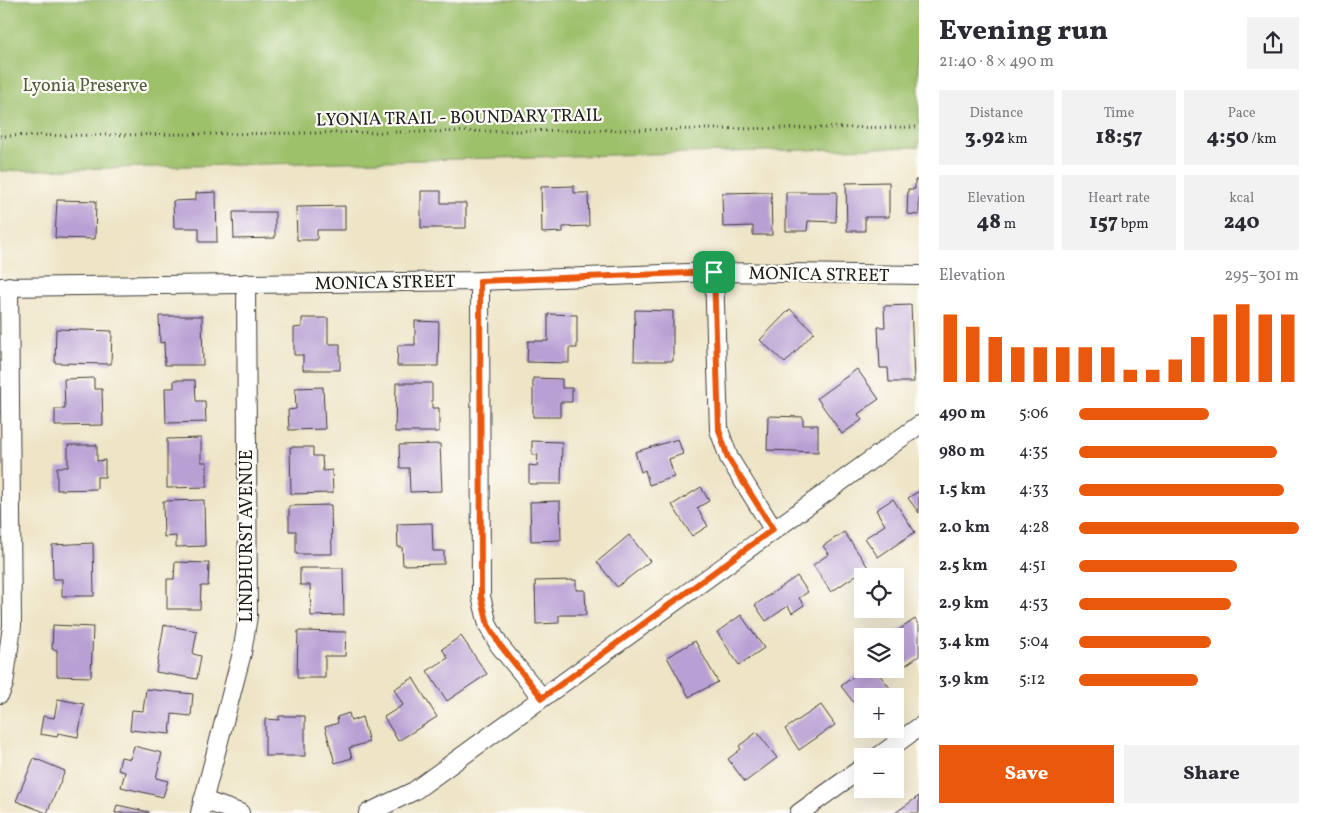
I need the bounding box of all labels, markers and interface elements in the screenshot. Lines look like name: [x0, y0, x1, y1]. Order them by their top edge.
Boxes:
text: Evening run: [939, 12, 1108, 51]
button: share: [1247, 17, 1299, 69]
text: 21:40 · 8 × 490 m: [939, 51, 1054, 73]
park label: Lyonia Preserve: [23, 74, 147, 99]
street label: LYONIA TRAIL - BOUNDARY TRAIL: [316, 104, 602, 133]
text: Distance: [970, 104, 1023, 123]
text: Time: [1104, 104, 1134, 123]
text: Pace: [1228, 104, 1256, 123]
text: 3.92: [965, 123, 1005, 152]
text: 18:57: [1096, 123, 1142, 152]
text: 4:50: [1207, 123, 1249, 152]
text: km: [1005, 130, 1028, 149]
text: /km: [1249, 130, 1277, 149]
text: Elevation: [967, 189, 1025, 208]
text: Heart rate: [1088, 189, 1150, 208]
text: kcal: [1229, 189, 1254, 208]
text: 48: [977, 208, 1001, 237]
text: 157: [1089, 208, 1118, 237]
text: 240: [1224, 208, 1260, 237]
text: m: [1001, 215, 1016, 234]
text: bpm: [1118, 215, 1149, 234]
pin: [693, 251, 735, 293]
icon: arrive: [700, 258, 728, 286]
street label: MONICA STREET: [748, 262, 890, 289]
text: Elevation: [939, 265, 1006, 287]
text: 295–301 m: [1225, 265, 1299, 287]
street label: MONICA STREET: [314, 270, 456, 297]
text: 490 m: [939, 403, 986, 425]
text: 5:06: [1019, 403, 1048, 425]
text: 980 m: [939, 441, 985, 463]
text: 4:35: [1019, 441, 1048, 463]
street label: LINDHURST AVENUE: [235, 449, 260, 623]
text: 1.5 km: [939, 479, 986, 501]
text: 4:33: [1019, 479, 1049, 501]
text: 2.0 km: [939, 517, 990, 539]
text: 4:28: [1019, 517, 1049, 539]
text: 2.5 km: [939, 555, 988, 577]
text: 4:51: [1019, 555, 1046, 577]
map controls: [854, 568, 904, 798]
button: locate: [854, 568, 904, 618]
text: 2.9 km: [939, 593, 989, 615]
text: 4:53: [1019, 593, 1048, 615]
button: layers: [854, 628, 904, 678]
text: 3.4 km: [939, 631, 990, 653]
text: 5:04: [1019, 631, 1049, 653]
text: 3.9 km: [939, 669, 989, 691]
text: 5:12: [1019, 669, 1045, 691]
button: +: [854, 688, 904, 738]
button: Save: [939, 745, 1114, 803]
button: Share: [1124, 745, 1299, 803]
button: −: [854, 748, 904, 798]

